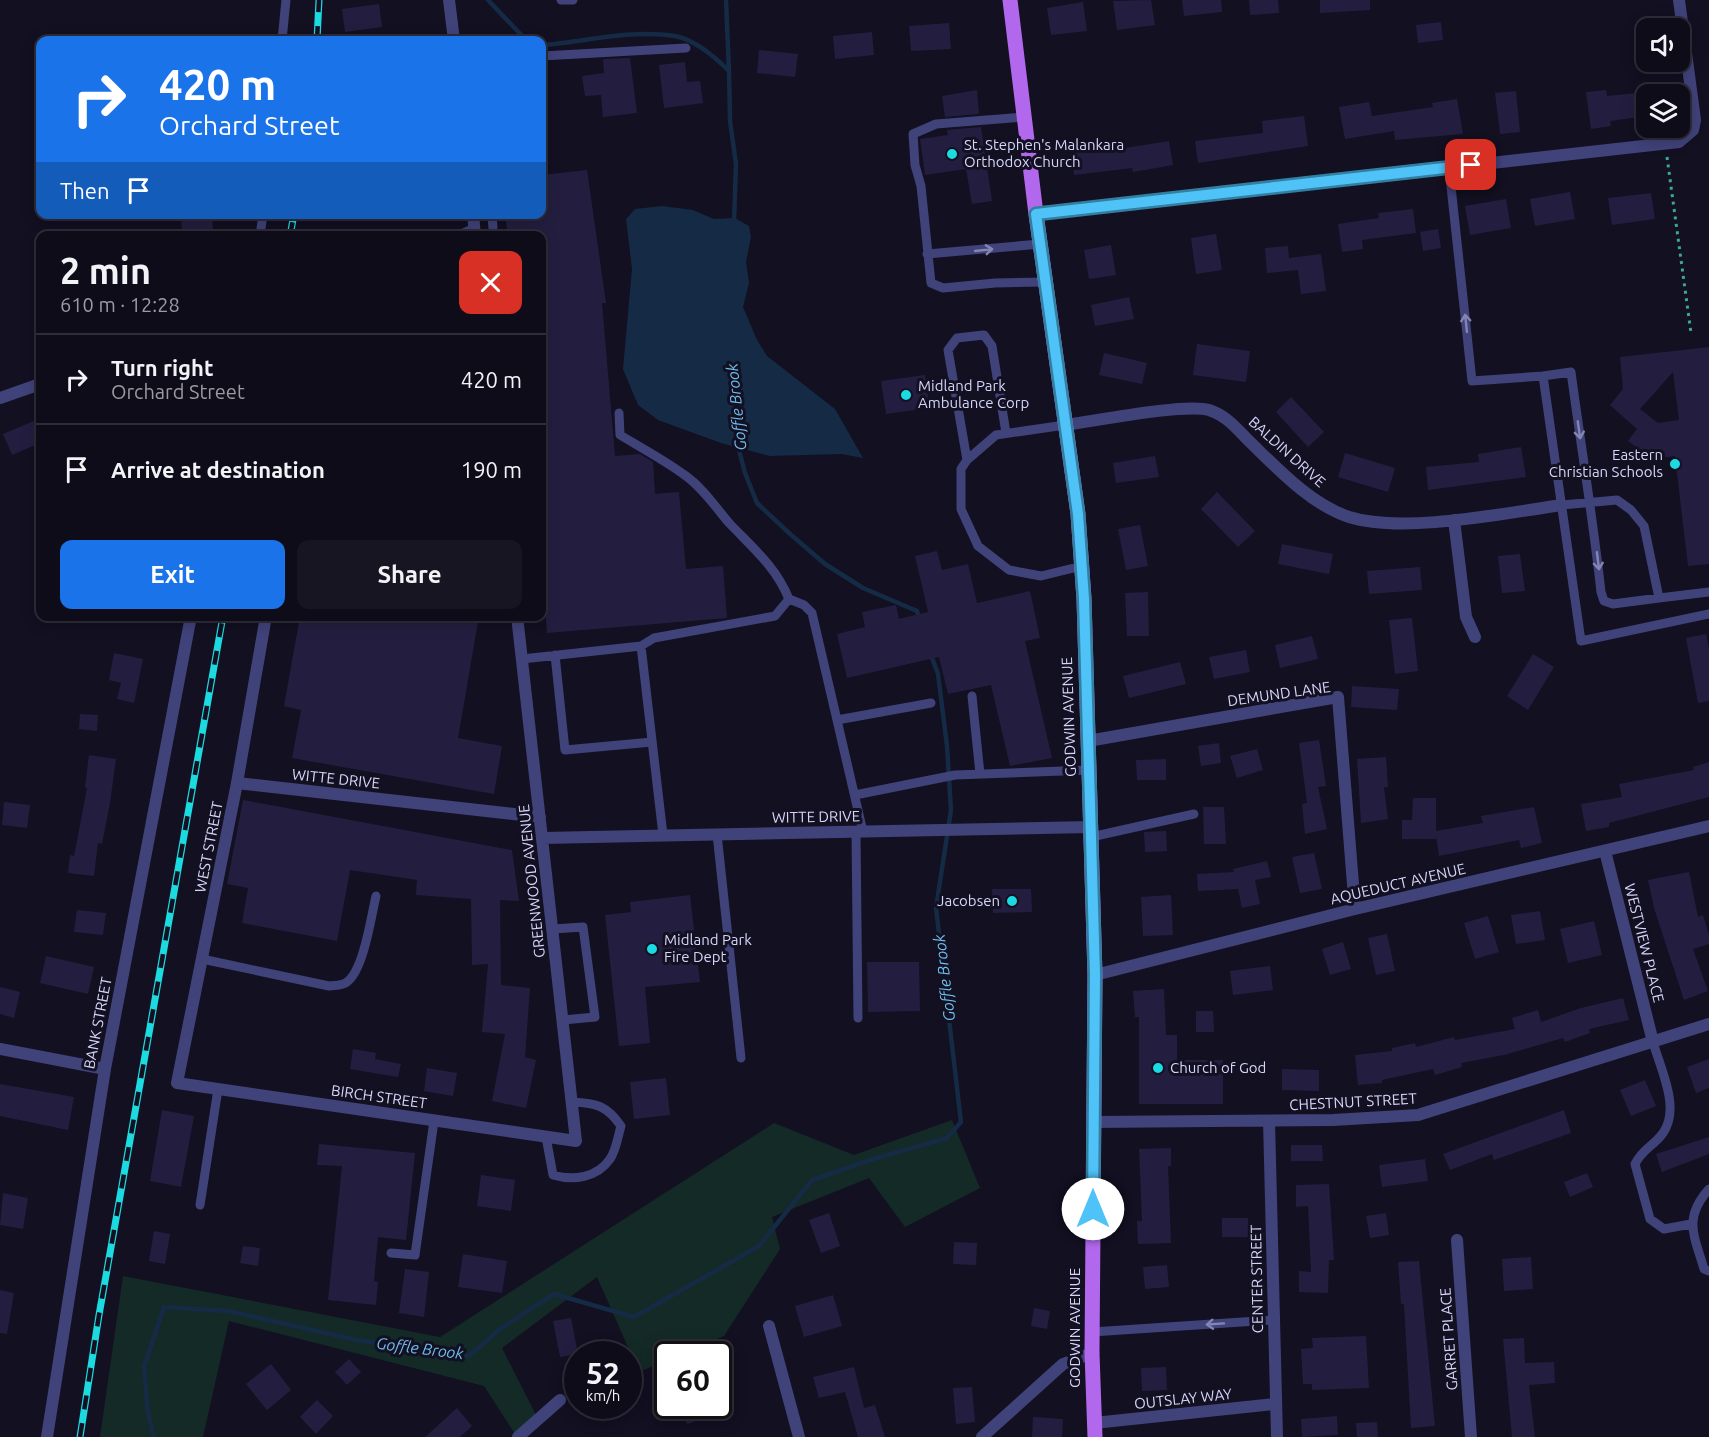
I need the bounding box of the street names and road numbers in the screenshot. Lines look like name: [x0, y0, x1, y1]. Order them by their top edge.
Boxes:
street label: BALDIN DRIVE: [1246, 413, 1329, 490]
street label: GODWIN AVENUE: [1058, 657, 1079, 777]
street label: DEMUND LANE: [1226, 678, 1332, 709]
street label: WITTE DRIVE: [291, 765, 381, 792]
street label: WEST STREET: [191, 799, 226, 894]
street label: GREENWOOD AVENUE: [515, 803, 548, 959]
street label: WITTE DRIVE: [772, 807, 860, 826]
street label: AQUEDUCT AVENUE: [1329, 860, 1467, 907]
street label: WESTVIEW PLACE: [1621, 882, 1668, 1004]
street label: BANK STREET: [80, 975, 115, 1070]
street label: BIRCH STREET: [330, 1081, 429, 1112]
street label: CHESTNUT STREET: [1289, 1090, 1418, 1113]
street label: CENTER STREET: [1247, 1224, 1266, 1333]
street label: GODWIN AVENUE: [1066, 1268, 1083, 1388]
street label: GARRET PLACE: [1436, 1287, 1461, 1391]
street label: OUTSLAY WAY: [1133, 1385, 1233, 1412]

